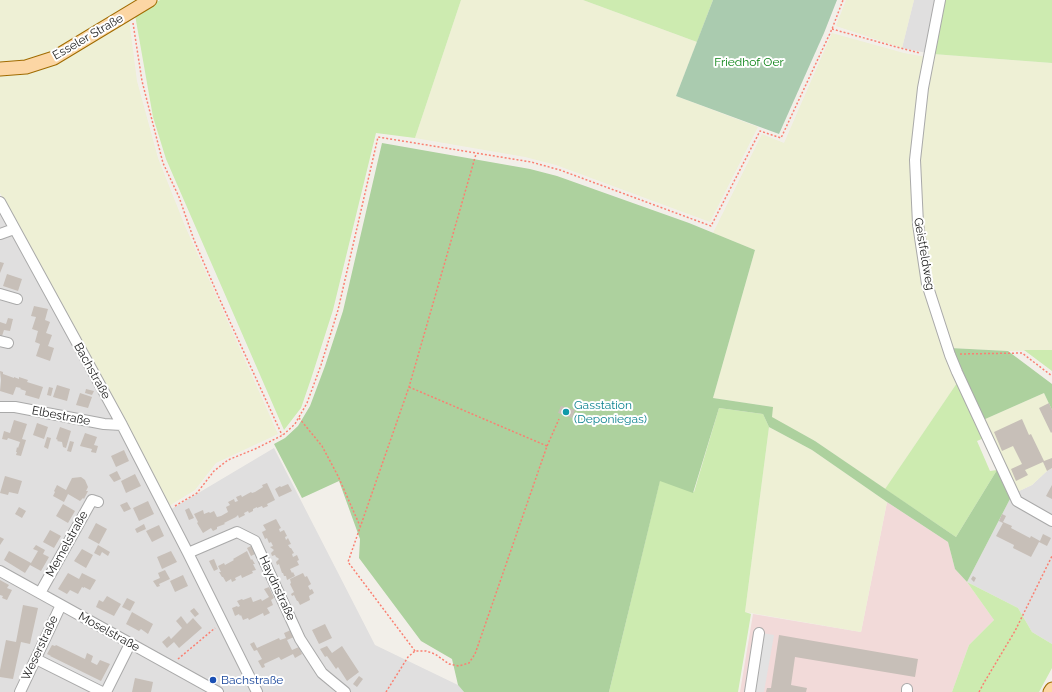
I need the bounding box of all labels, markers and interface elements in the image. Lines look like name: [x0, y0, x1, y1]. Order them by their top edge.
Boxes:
street label: Esseler Straße: [50, 11, 126, 63]
park label: Friedhof Oer: [714, 55, 784, 69]
street label: Geistfeldweg: [911, 217, 937, 291]
street label: Bachstraße: [71, 340, 113, 402]
place label: Gasstation (Deponiegas): [574, 398, 647, 426]
street label: Elbestraße: [31, 403, 91, 429]
marker: Gasstation (Deponiegas): [561, 407, 571, 417]
street label: Memelstraße: [43, 509, 91, 579]
street label: Haydnstraße: [256, 553, 298, 623]
street label: Moselstraße: [76, 609, 142, 655]
street label: Weserstraße: [19, 613, 61, 683]
place label: Bachstraße: [221, 673, 283, 687]
marker: Bachstraße: [208, 675, 218, 685]

